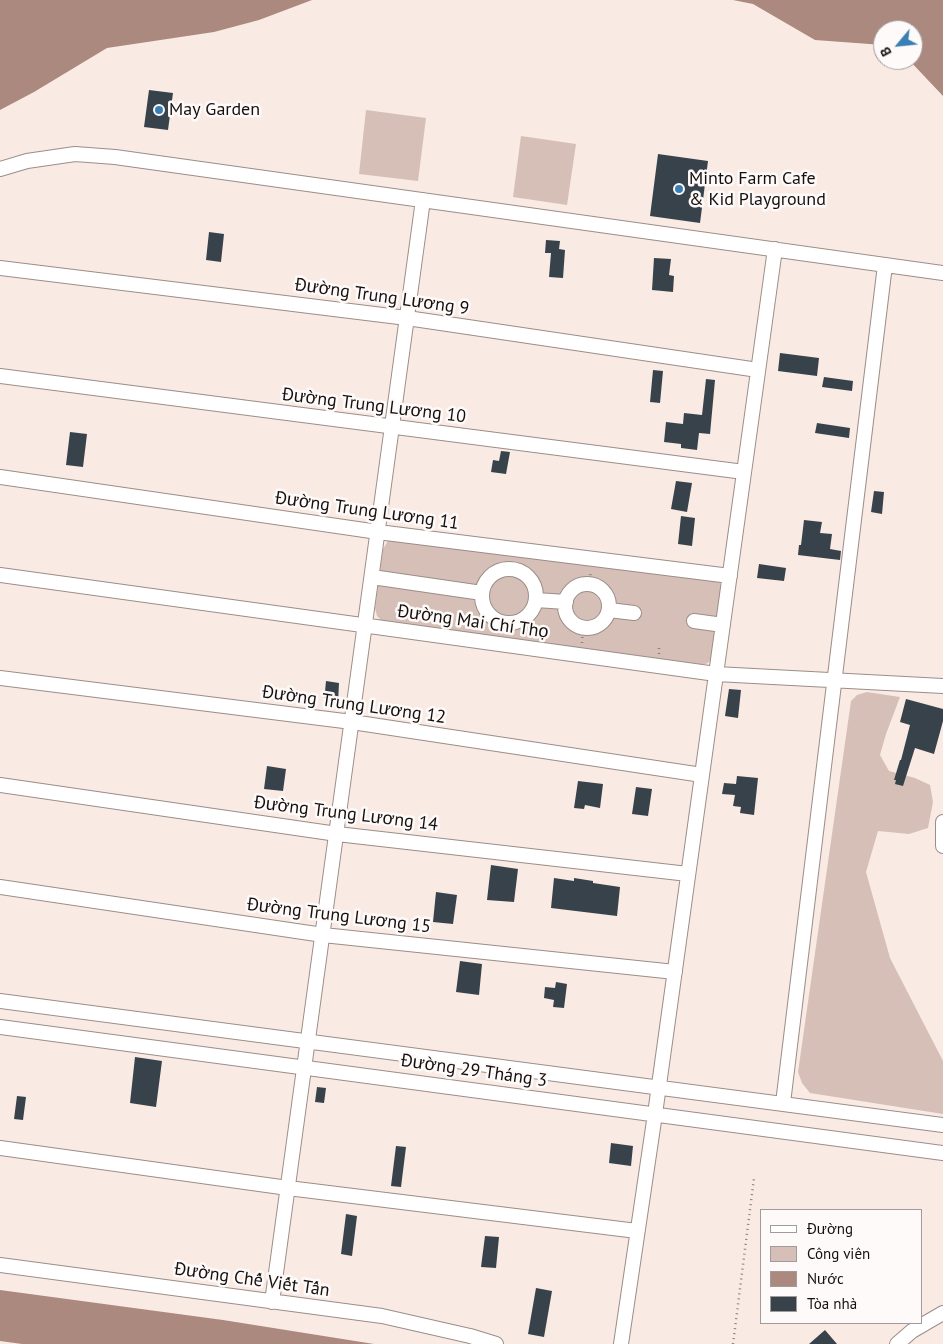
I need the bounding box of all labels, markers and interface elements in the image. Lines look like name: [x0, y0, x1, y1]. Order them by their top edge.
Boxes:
north arrow: [873, 20, 923, 70]
text: B: [876, 44, 896, 59]
place label: May Garden: [169, 99, 260, 121]
marker: May Garden: [153, 104, 165, 116]
place label: Minto Farm Cafe & Kid Playground: [689, 168, 826, 210]
marker: Minto Farm Cafe & Kid Playground: [673, 183, 685, 195]
street label: Đường Trung Lương 9: [294, 274, 470, 320]
street label: Đường Trung Lương 10: [281, 384, 467, 428]
street label: Đường Trung Lương 11: [274, 487, 460, 535]
street label: Đường Mai Chí Thọ: [396, 601, 550, 643]
street label: Đường Trung Lương 12: [261, 681, 447, 729]
street label: Đường Trung Lương 14: [253, 792, 439, 836]
street label: Đường Trung Lương 15: [246, 894, 432, 938]
street label: Đường 29 Tháng 3: [400, 1050, 548, 1092]
legend: [760, 1209, 923, 1324]
text: Đường: [807, 1219, 853, 1238]
text: Công viên: [807, 1244, 870, 1263]
street label: Đường Chế Viết Tấn: [173, 1258, 331, 1302]
text: Nước: [807, 1269, 844, 1288]
text: Tòa nhà: [807, 1294, 857, 1313]

